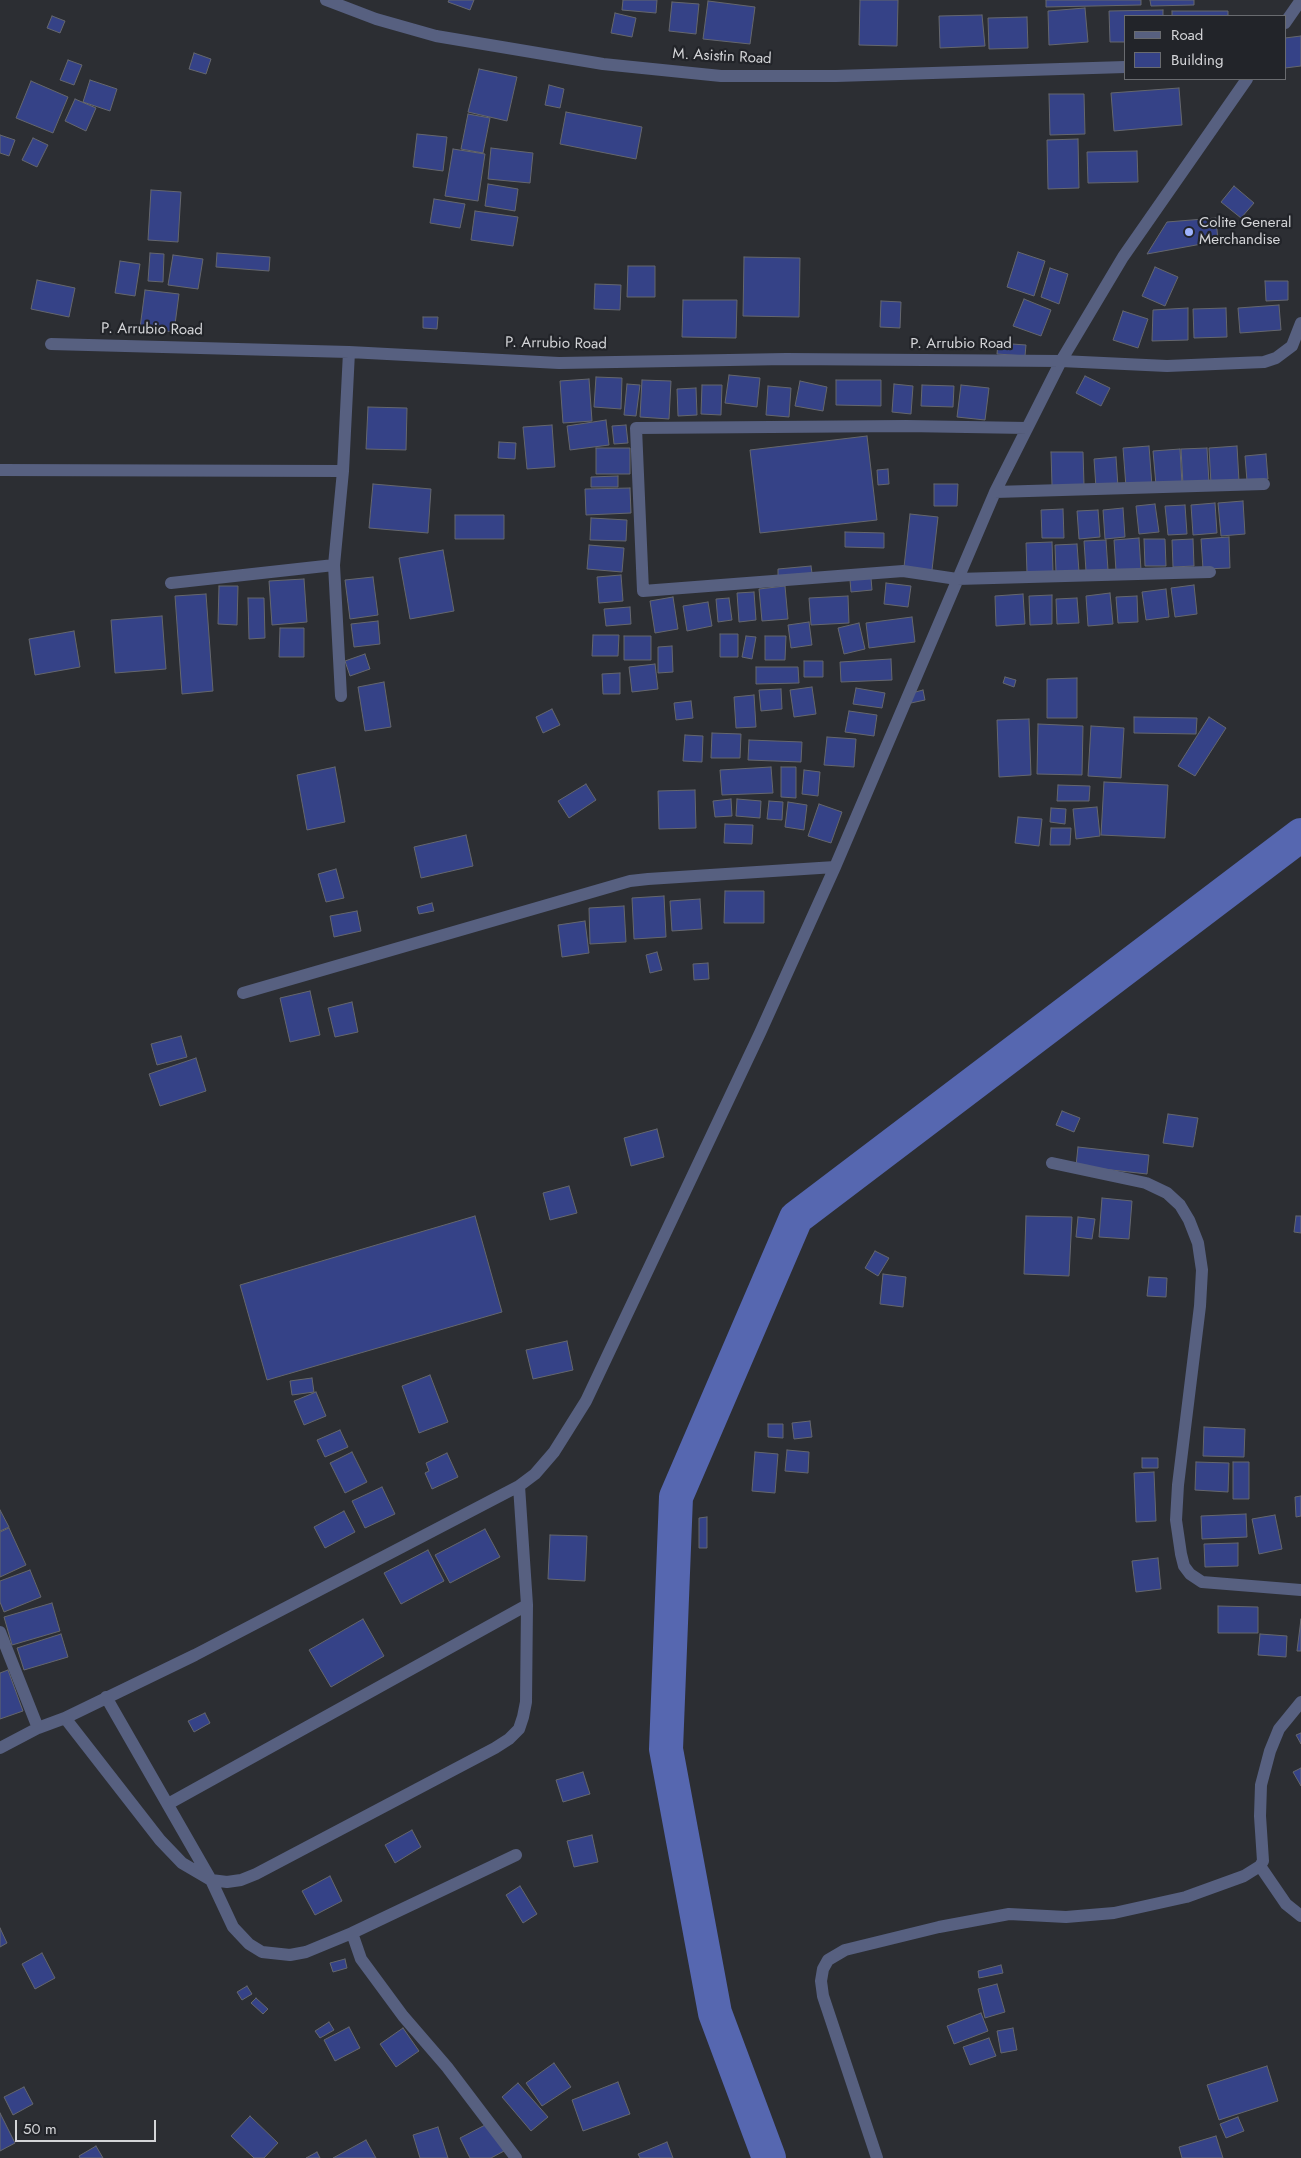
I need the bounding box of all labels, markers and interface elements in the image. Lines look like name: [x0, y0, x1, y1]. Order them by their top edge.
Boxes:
legend: [1124, 15, 1286, 80]
text: Road: [1171, 24, 1203, 46]
street label: M. Asistin Road: [672, 45, 772, 69]
text: Building: [1171, 49, 1223, 71]
place label: Colite General Merchandise: [1199, 214, 1291, 249]
marker: Colite General Merchandise: [1183, 226, 1195, 238]
street label: P. Arrubio Road: [101, 320, 203, 340]
street label: P. Arrubio Road: [505, 334, 607, 354]
street label: P. Arrubio Road: [910, 335, 1012, 353]
scale bar: [18, 2110, 159, 2142]
text: 50 m: [23, 2118, 57, 2140]

